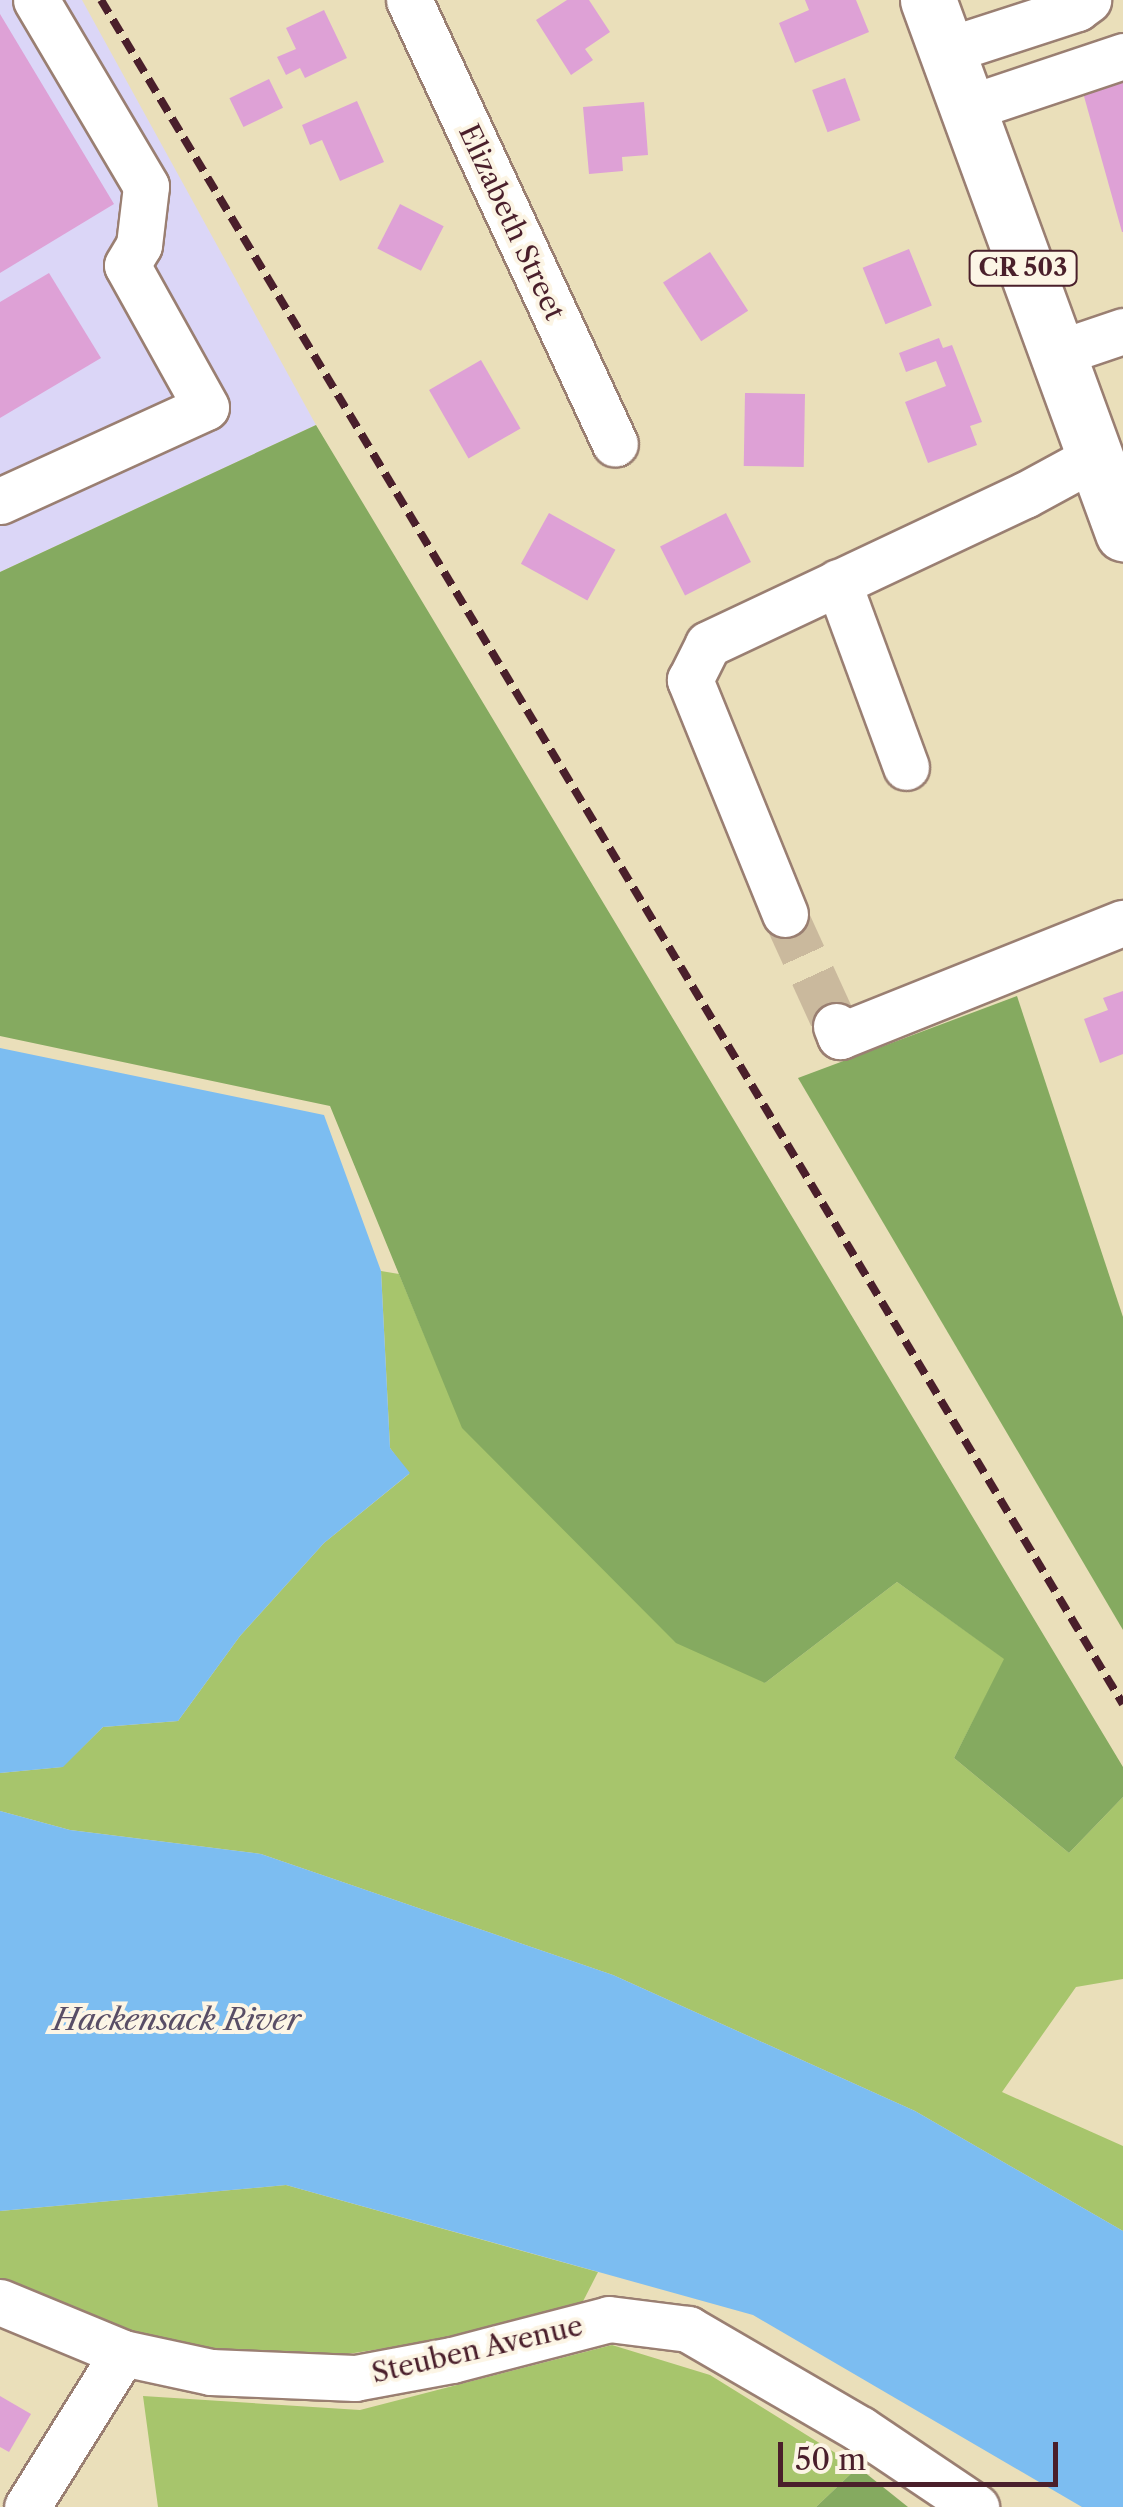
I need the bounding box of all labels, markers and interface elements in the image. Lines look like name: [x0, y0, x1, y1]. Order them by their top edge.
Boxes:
street label: Elizabeth Street: [452, 119, 572, 325]
road number: CR 503: [968, 248, 1078, 288]
water label: Hackensack River: [53, 2002, 301, 2038]
street label: Steuben Avenue: [368, 2308, 586, 2390]
scale bar: [783, 2422, 1063, 2484]
text: 50 m: [795, 2441, 866, 2478]

